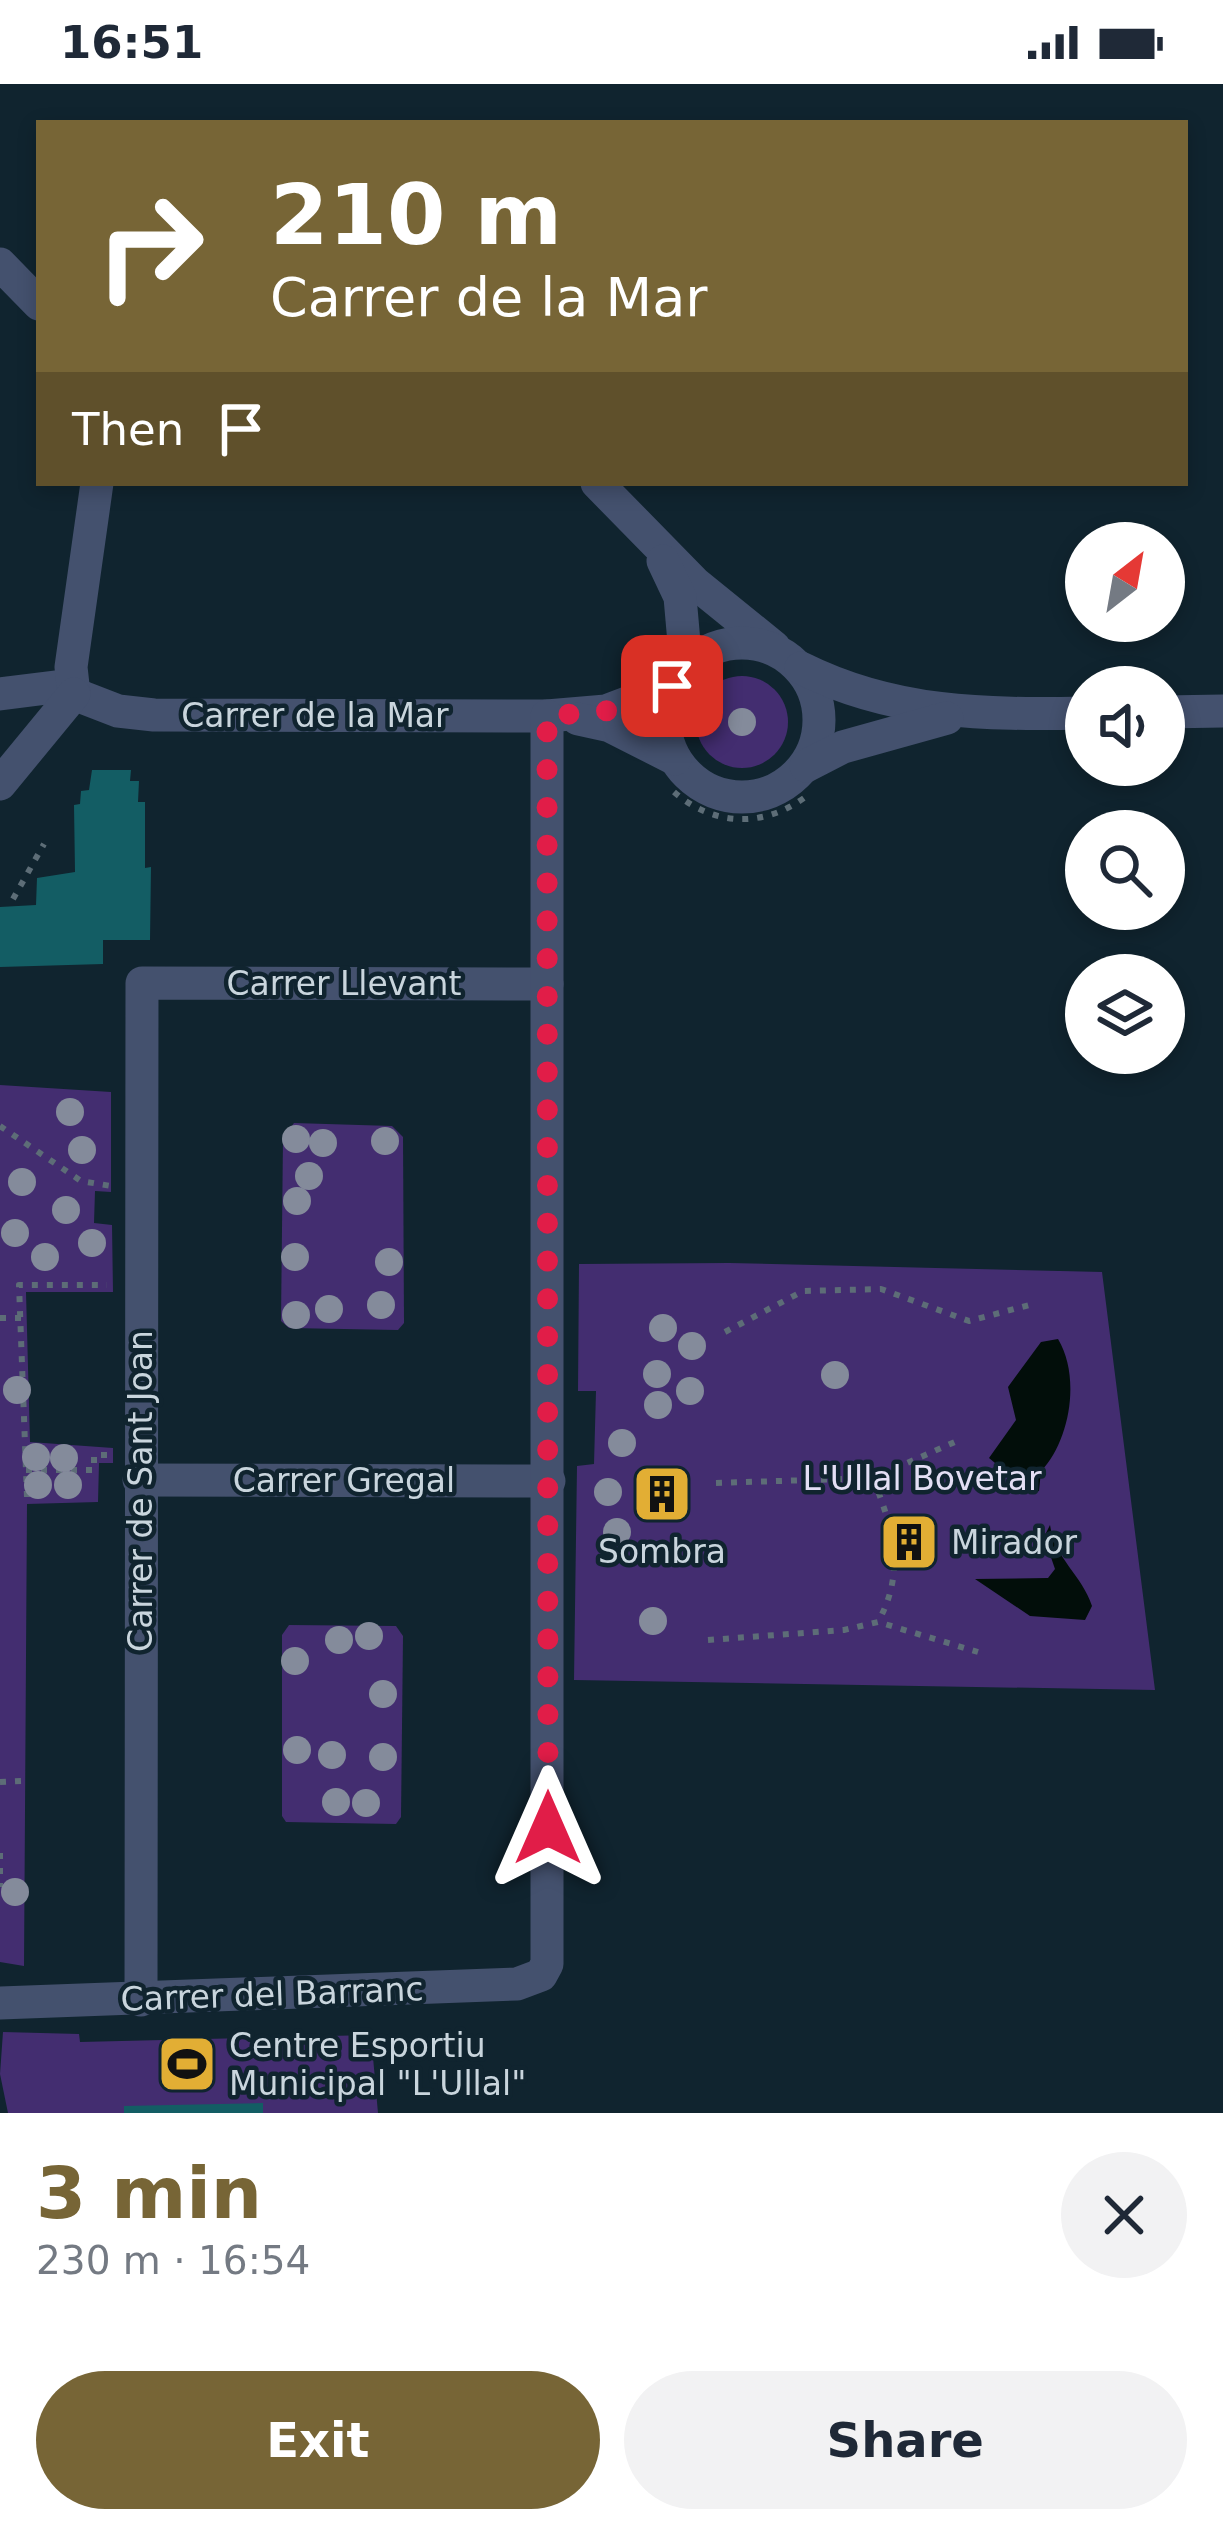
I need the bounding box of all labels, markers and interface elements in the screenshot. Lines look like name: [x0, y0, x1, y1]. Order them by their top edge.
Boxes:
text: 16:51: [60, 16, 203, 69]
text: 210 m: [270, 166, 562, 264]
icon: right: [72, 168, 228, 324]
text: Carrer de la Mar: [270, 266, 707, 329]
icon: arrive: [208, 396, 274, 462]
text: Then: [72, 403, 184, 456]
north arrow: [1065, 522, 1185, 642]
map controls: [1065, 522, 1185, 1074]
pin: [621, 635, 723, 737]
icon: arrive: [639, 653, 705, 719]
button: sound: [1065, 666, 1185, 786]
street label: Carrer de la Mar: [181, 696, 449, 735]
button: search: [1065, 810, 1185, 930]
button: layers: [1065, 954, 1185, 1074]
street label: Carrer Llevant: [227, 964, 462, 1003]
street label: Carrer de Sant Joan: [121, 1330, 160, 1652]
park label: L'Ullal Bovetar: [802, 1459, 1042, 1498]
street label: Carrer Gregal: [233, 1461, 455, 1500]
building icon: Sombra: [631, 1463, 693, 1525]
building icon: Mirador: [878, 1511, 940, 1573]
place label: Mirador: [951, 1523, 1078, 1562]
place label: Sombra: [598, 1532, 726, 1571]
position arrow: [485, 1765, 611, 1891]
street label: Carrer del Barranc: [120, 1969, 424, 2019]
place label: Centre Esportiu Municipal "L'Ullal": [229, 2026, 526, 2103]
sports icon: Centre Esportiu Municipal "L'Ullal": [156, 2033, 218, 2095]
text: 3 min: [36, 2151, 262, 2235]
button: close: [1061, 2152, 1187, 2278]
text: 230 m · 16:54: [36, 2238, 310, 2283]
button: Exit: [36, 2371, 600, 2509]
button: Share: [624, 2371, 1187, 2509]

